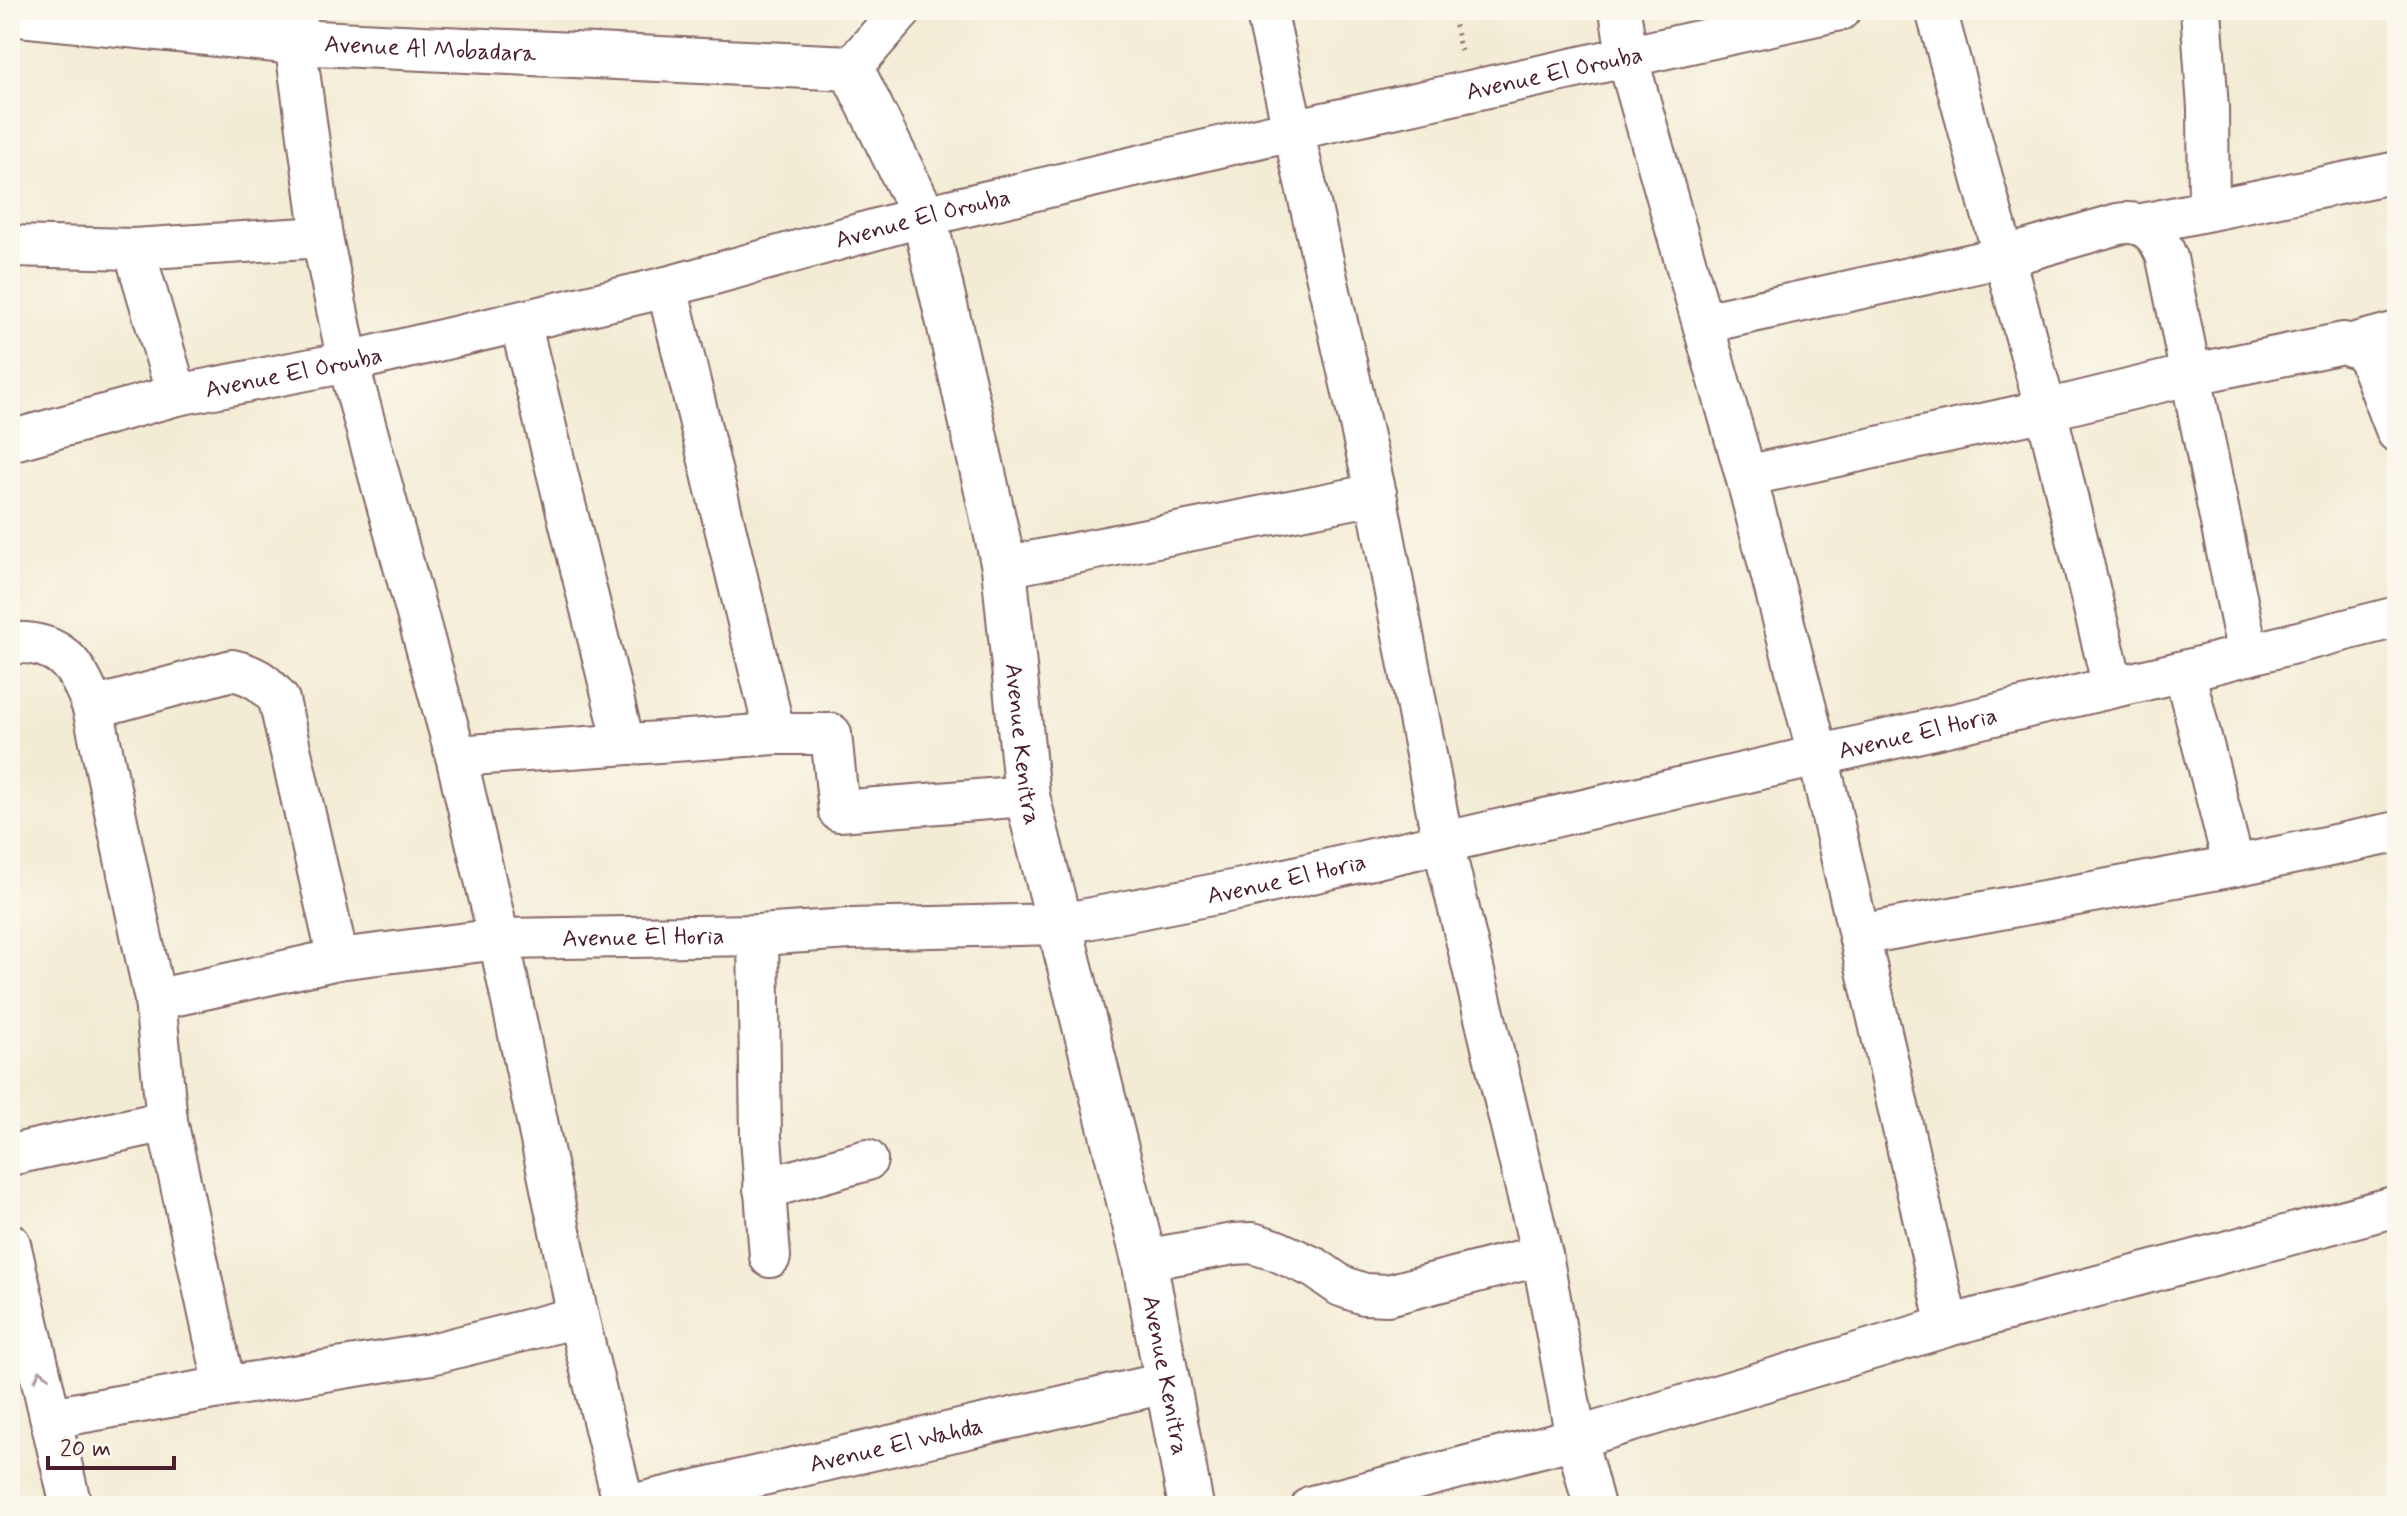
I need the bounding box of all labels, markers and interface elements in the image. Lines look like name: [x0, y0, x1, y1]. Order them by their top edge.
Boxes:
street label: Avenue Al Mobadara: [324, 29, 538, 70]
street label: Avenue El Orouba: [1463, 40, 1646, 108]
street label: Avenue El Orouba: [832, 182, 1014, 257]
street label: Avenue El Orouba: [203, 340, 386, 406]
street label: Avenue Kenitra: [997, 662, 1048, 828]
street label: Avenue El Horia: [1836, 701, 2001, 768]
street label: Avenue El Horia: [1204, 847, 1369, 912]
street label: Avenue El Horia: [562, 922, 725, 955]
street label: Avenue Kenitra: [1134, 1293, 1195, 1458]
one-way arrow: [33, 1369, 50, 1383]
street label: Avenue El Wahda: [807, 1411, 986, 1481]
scale bar: [48, 1420, 174, 1470]
text: 20 m: [60, 1434, 111, 1465]

